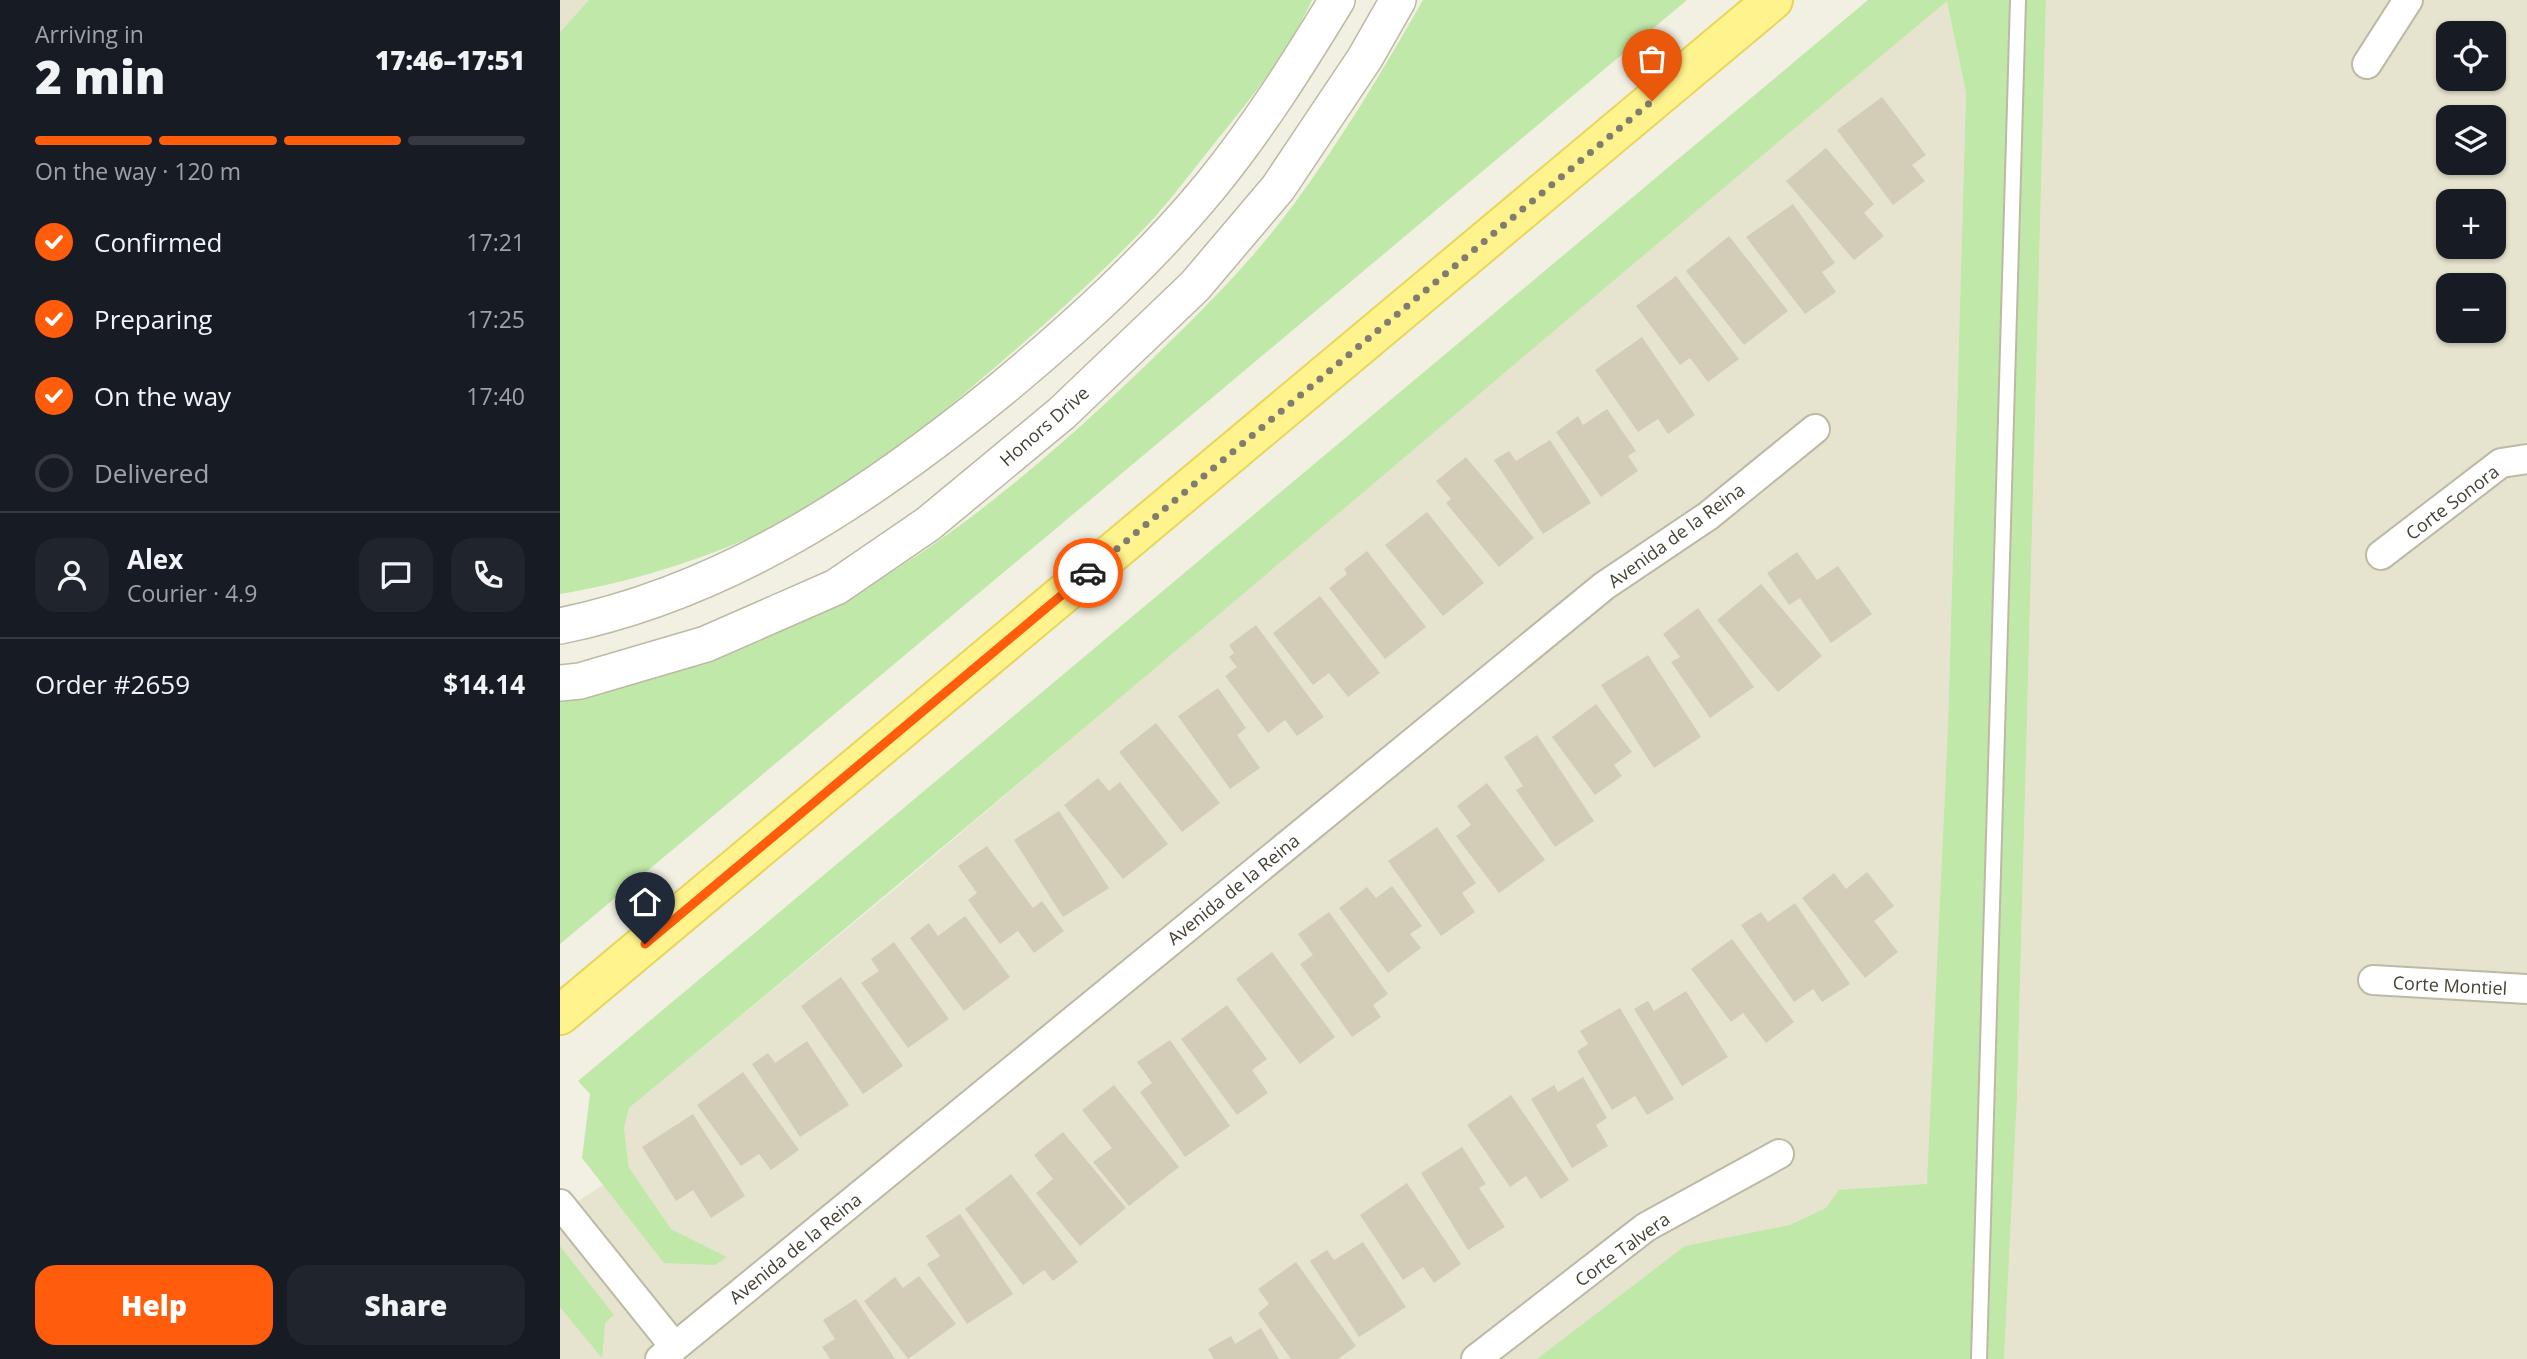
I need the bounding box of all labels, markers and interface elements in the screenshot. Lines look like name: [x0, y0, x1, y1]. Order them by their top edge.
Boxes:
text: Arriving in: [35, 18, 144, 50]
map controls: [2436, 21, 2506, 343]
button: locate: [2436, 21, 2506, 91]
pin: [1622, 29, 1682, 101]
icon: bag: [1633, 40, 1671, 78]
text: 17:46–17:51: [375, 42, 525, 78]
text: 2 min: [35, 45, 166, 107]
button: layers: [2436, 105, 2506, 175]
text: On the way · 120 m: [35, 155, 241, 187]
button: +: [2436, 189, 2506, 259]
icon: check: [35, 223, 73, 261]
text: Confirmed: [94, 224, 222, 260]
text: 17:21: [466, 226, 525, 258]
button: −: [2436, 273, 2506, 343]
icon: check: [35, 300, 73, 338]
text: Preparing: [94, 301, 212, 337]
text: 17:25: [466, 303, 525, 335]
icon: check: [35, 377, 73, 415]
text: On the way: [94, 378, 231, 414]
text: 17:40: [466, 380, 525, 412]
street label: Honors Drive: [994, 381, 1094, 471]
text: Delivered: [94, 455, 209, 491]
street label: Corte Sonora: [2401, 459, 2503, 545]
street label: Avenida de la Reina: [1603, 477, 1749, 593]
button: person: [35, 538, 109, 612]
button: chat: [359, 538, 433, 612]
button: phone: [451, 538, 525, 612]
courier: [1053, 538, 1123, 608]
text: Alex: [127, 541, 183, 577]
icon: car: [1069, 554, 1107, 592]
text: Courier · 4.9: [127, 577, 257, 609]
text: Order #2659: [35, 666, 190, 702]
text: $14.14: [443, 666, 525, 702]
street label: Avenida de la Reina: [1162, 828, 1304, 950]
pin: [615, 872, 675, 944]
icon: home: [626, 883, 664, 921]
street label: Corte Montiel: [2392, 970, 2508, 1000]
street label: Avenida de la Reina: [724, 1187, 866, 1309]
street label: Corte Talvera: [1570, 1206, 1674, 1292]
button: Help: [35, 1265, 273, 1345]
button: Share: [287, 1265, 525, 1345]

